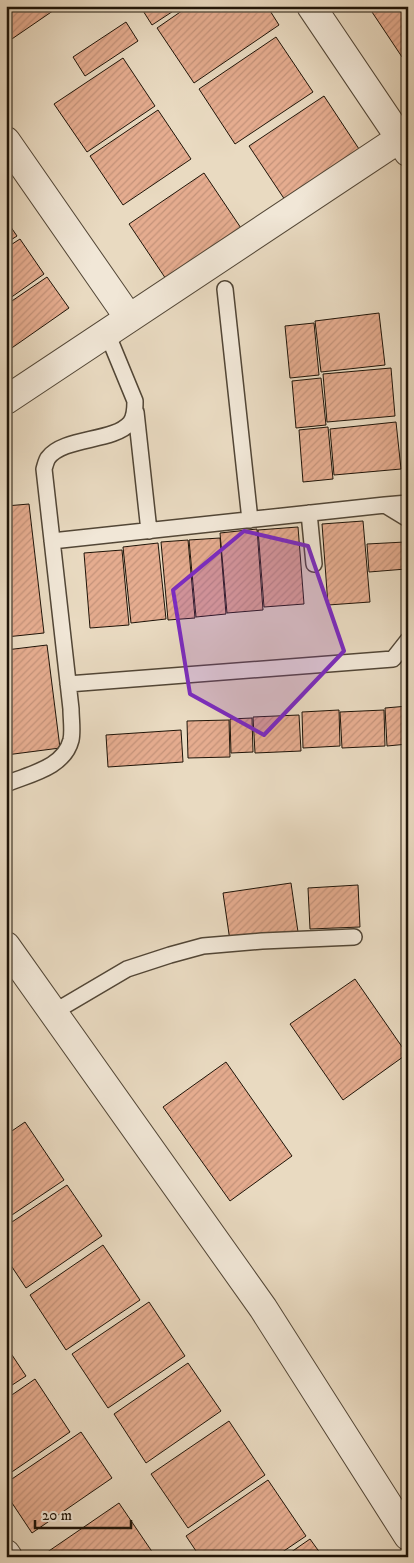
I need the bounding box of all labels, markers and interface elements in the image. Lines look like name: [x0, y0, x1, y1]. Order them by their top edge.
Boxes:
scale bar: [35, 1498, 131, 1530]
text: 20 m: [42, 1506, 72, 1525]

